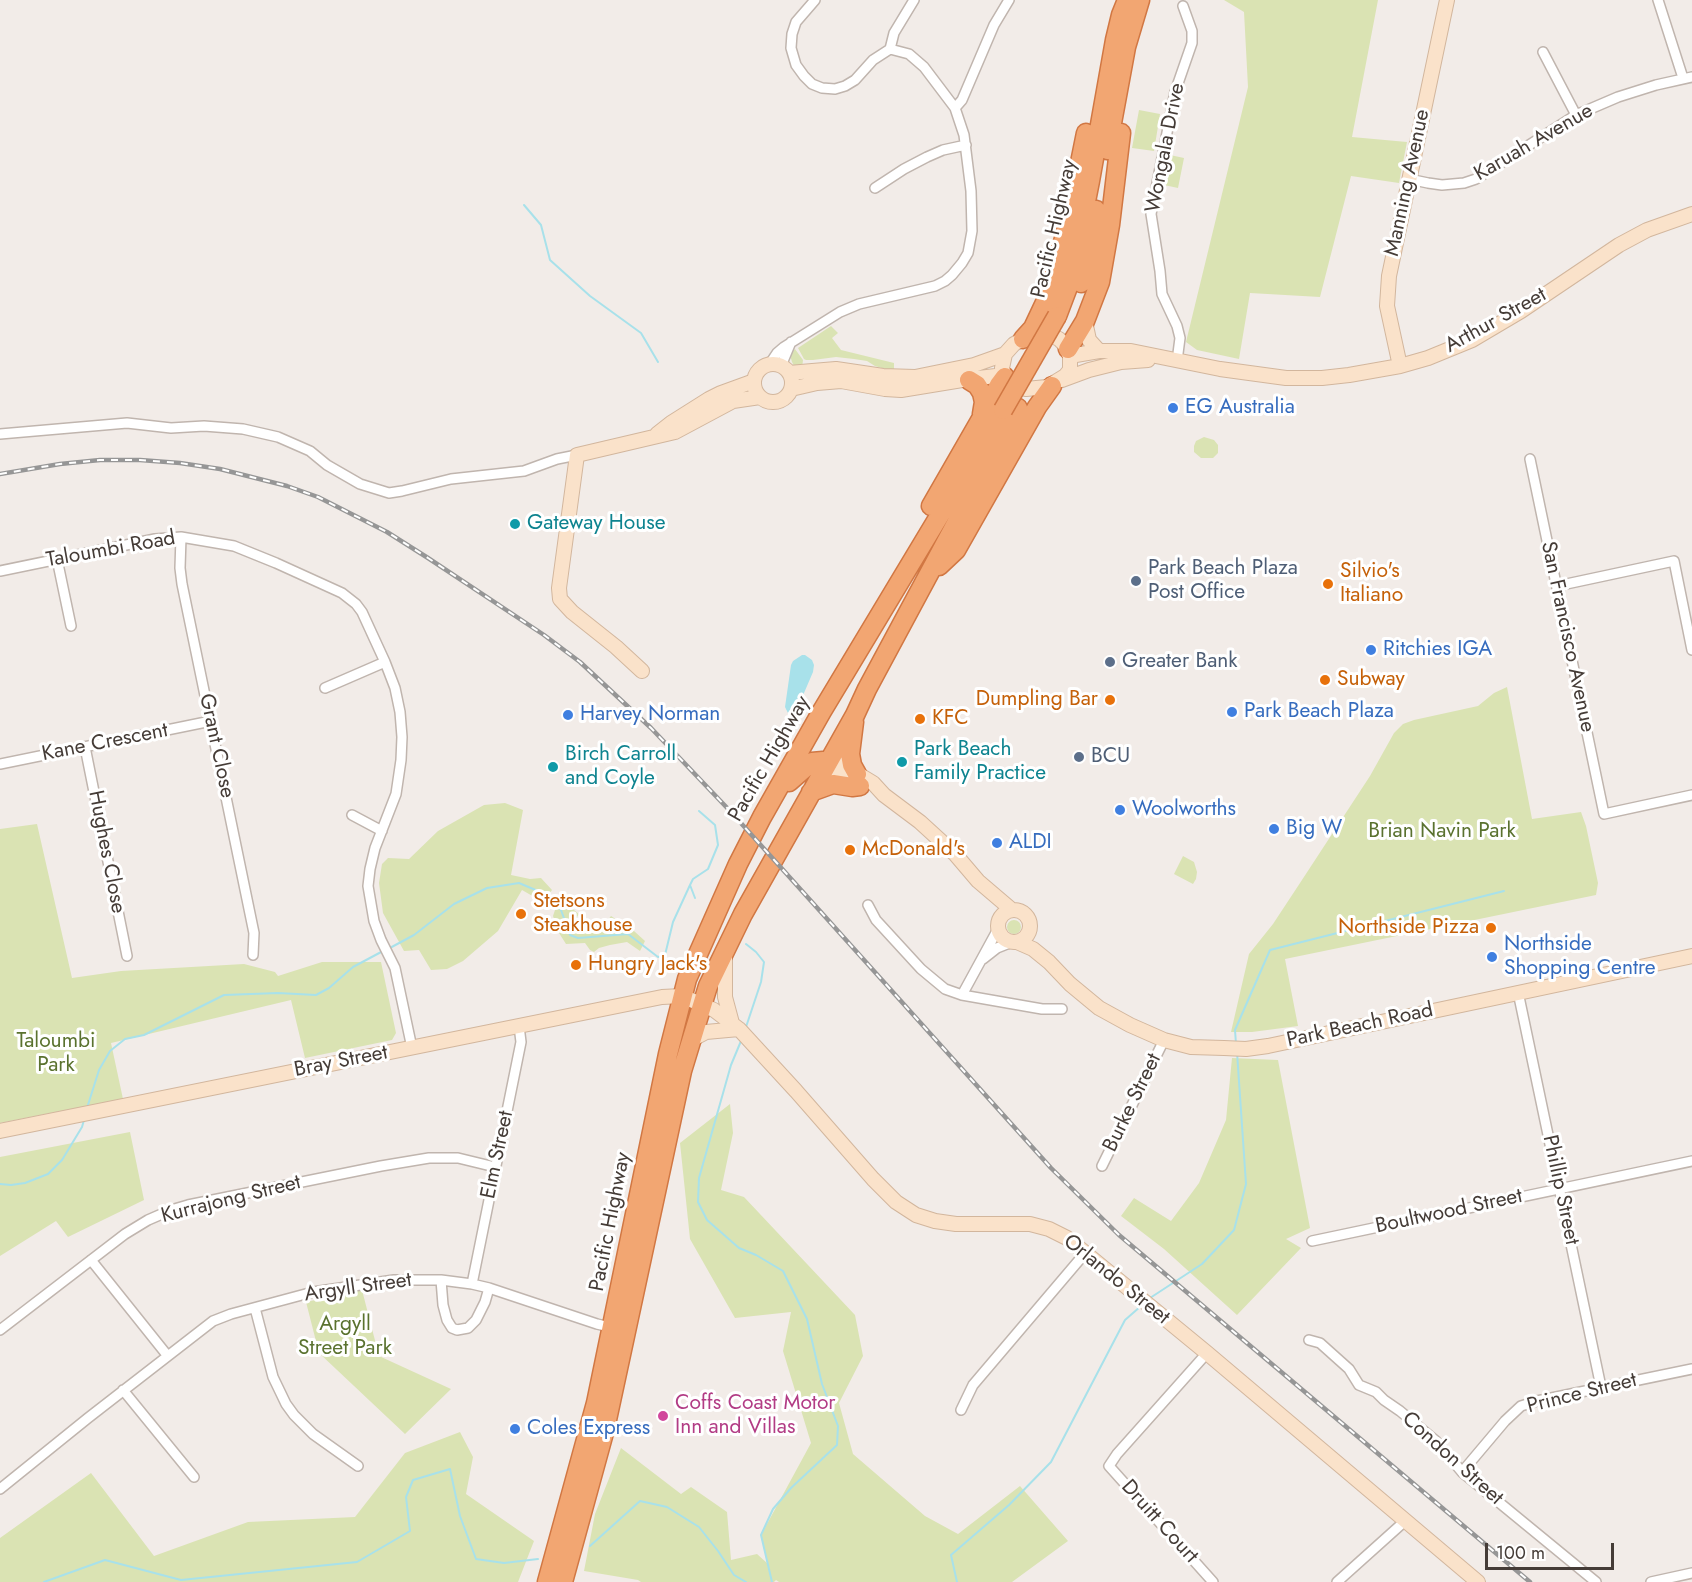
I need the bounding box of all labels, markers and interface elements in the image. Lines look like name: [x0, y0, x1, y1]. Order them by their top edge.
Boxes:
street label: Wongala Drive: [1141, 81, 1191, 215]
street label: Karuah Avenue: [1470, 99, 1598, 187]
street label: Manning Avenue: [1380, 107, 1436, 259]
street label: Pacific Highway: [1027, 157, 1083, 301]
street label: Arthur Street: [1441, 283, 1551, 359]
place label: EG Australia: [1185, 395, 1295, 421]
marker: EG Australia: [1166, 401, 1180, 415]
place label: Gateway House: [527, 511, 666, 537]
marker: Gateway House: [508, 517, 522, 531]
street label: Taloumbi Road: [45, 526, 177, 574]
street label: San Francisco Avenue: [1534, 539, 1600, 735]
place label: Park Beach Plaza Post Office: [1148, 556, 1298, 606]
place label: Silvio's Italiano: [1340, 559, 1403, 609]
marker: Park Beach Plaza Post Office: [1129, 574, 1143, 588]
marker: Silvio's Italiano: [1321, 577, 1335, 591]
place label: Ritchies IGA: [1383, 637, 1492, 663]
marker: Ritchies IGA: [1364, 643, 1378, 657]
place label: Greater Bank: [1122, 649, 1238, 675]
marker: Greater Bank: [1103, 655, 1117, 669]
place label: Subway: [1337, 667, 1405, 693]
marker: Subway: [1318, 673, 1332, 687]
place label: Dumpling Bar: [976, 687, 1098, 713]
street label: Grant Close: [193, 692, 239, 800]
street label: Pacific Highway: [724, 692, 816, 826]
marker: Dumpling Bar: [1103, 693, 1117, 707]
place label: Park Beach Plaza: [1244, 699, 1394, 725]
place label: Harvey Norman: [580, 702, 720, 728]
marker: Park Beach Plaza: [1225, 705, 1239, 719]
place label: KFC: [932, 706, 969, 732]
marker: Harvey Norman: [561, 708, 575, 722]
marker: KFC: [913, 712, 927, 726]
street label: Kane Crescent: [40, 718, 170, 768]
place label: Park Beach Family Practice: [914, 737, 1046, 787]
place label: Birch Carroll and Coyle: [565, 742, 676, 792]
place label: BCU: [1091, 744, 1130, 770]
marker: BCU: [1072, 750, 1086, 764]
marker: Park Beach Family Practice: [895, 755, 909, 769]
marker: Birch Carroll and Coyle: [546, 760, 560, 774]
street label: Hughes Close: [82, 788, 130, 916]
place label: Woolworths: [1132, 797, 1236, 823]
marker: Woolworths: [1113, 803, 1127, 817]
place label: Big W: [1286, 816, 1342, 842]
park label: Brian Navin Park: [1368, 819, 1516, 845]
marker: Big W: [1267, 822, 1281, 836]
place label: ALDI: [1009, 830, 1052, 856]
marker: ALDI: [990, 836, 1004, 850]
place label: McDonald's: [862, 837, 965, 863]
marker: McDonald's: [843, 843, 857, 857]
place label: Stetsons Steakhouse: [533, 889, 632, 939]
marker: Stetsons Steakhouse: [514, 907, 528, 921]
place label: Northside Pizza: [1338, 915, 1479, 941]
marker: Northside Pizza: [1484, 921, 1498, 935]
place label: Northside Shopping Centre: [1504, 932, 1656, 982]
marker: Northside Shopping Centre: [1485, 950, 1499, 964]
place label: Hungry Jack's: [588, 952, 707, 978]
marker: Hungry Jack's: [569, 958, 583, 972]
street label: Park Beach Road: [1285, 998, 1435, 1054]
park label: Taloumbi Park: [17, 1029, 95, 1079]
street label: Bray Street: [292, 1041, 390, 1083]
street label: Burke Street: [1098, 1050, 1168, 1156]
street label: Elm Street: [476, 1109, 520, 1201]
street label: Phillip Street: [1536, 1133, 1584, 1247]
street label: Pacific Highway: [585, 1150, 637, 1294]
street label: Kurrajong Street: [159, 1170, 303, 1230]
street label: Boultwood Street: [1373, 1184, 1525, 1240]
street label: Orlando Street: [1058, 1229, 1174, 1331]
street label: Argyll Street: [303, 1268, 413, 1308]
park label: Argyll Street Park: [298, 1312, 392, 1362]
street label: Prince Street: [1525, 1368, 1639, 1420]
place label: Coffs Coast Motor Inn and Villas: [675, 1391, 836, 1441]
street label: Condon Street: [1396, 1407, 1508, 1511]
marker: Coffs Coast Motor Inn and Villas: [656, 1409, 670, 1423]
place label: Coles Express: [527, 1416, 650, 1442]
marker: Coles Express: [508, 1422, 522, 1436]
street label: Druitt Court: [1115, 1475, 1203, 1569]
scale bar: [1488, 1531, 1617, 1569]
text: 100 m: [1496, 1540, 1545, 1566]

